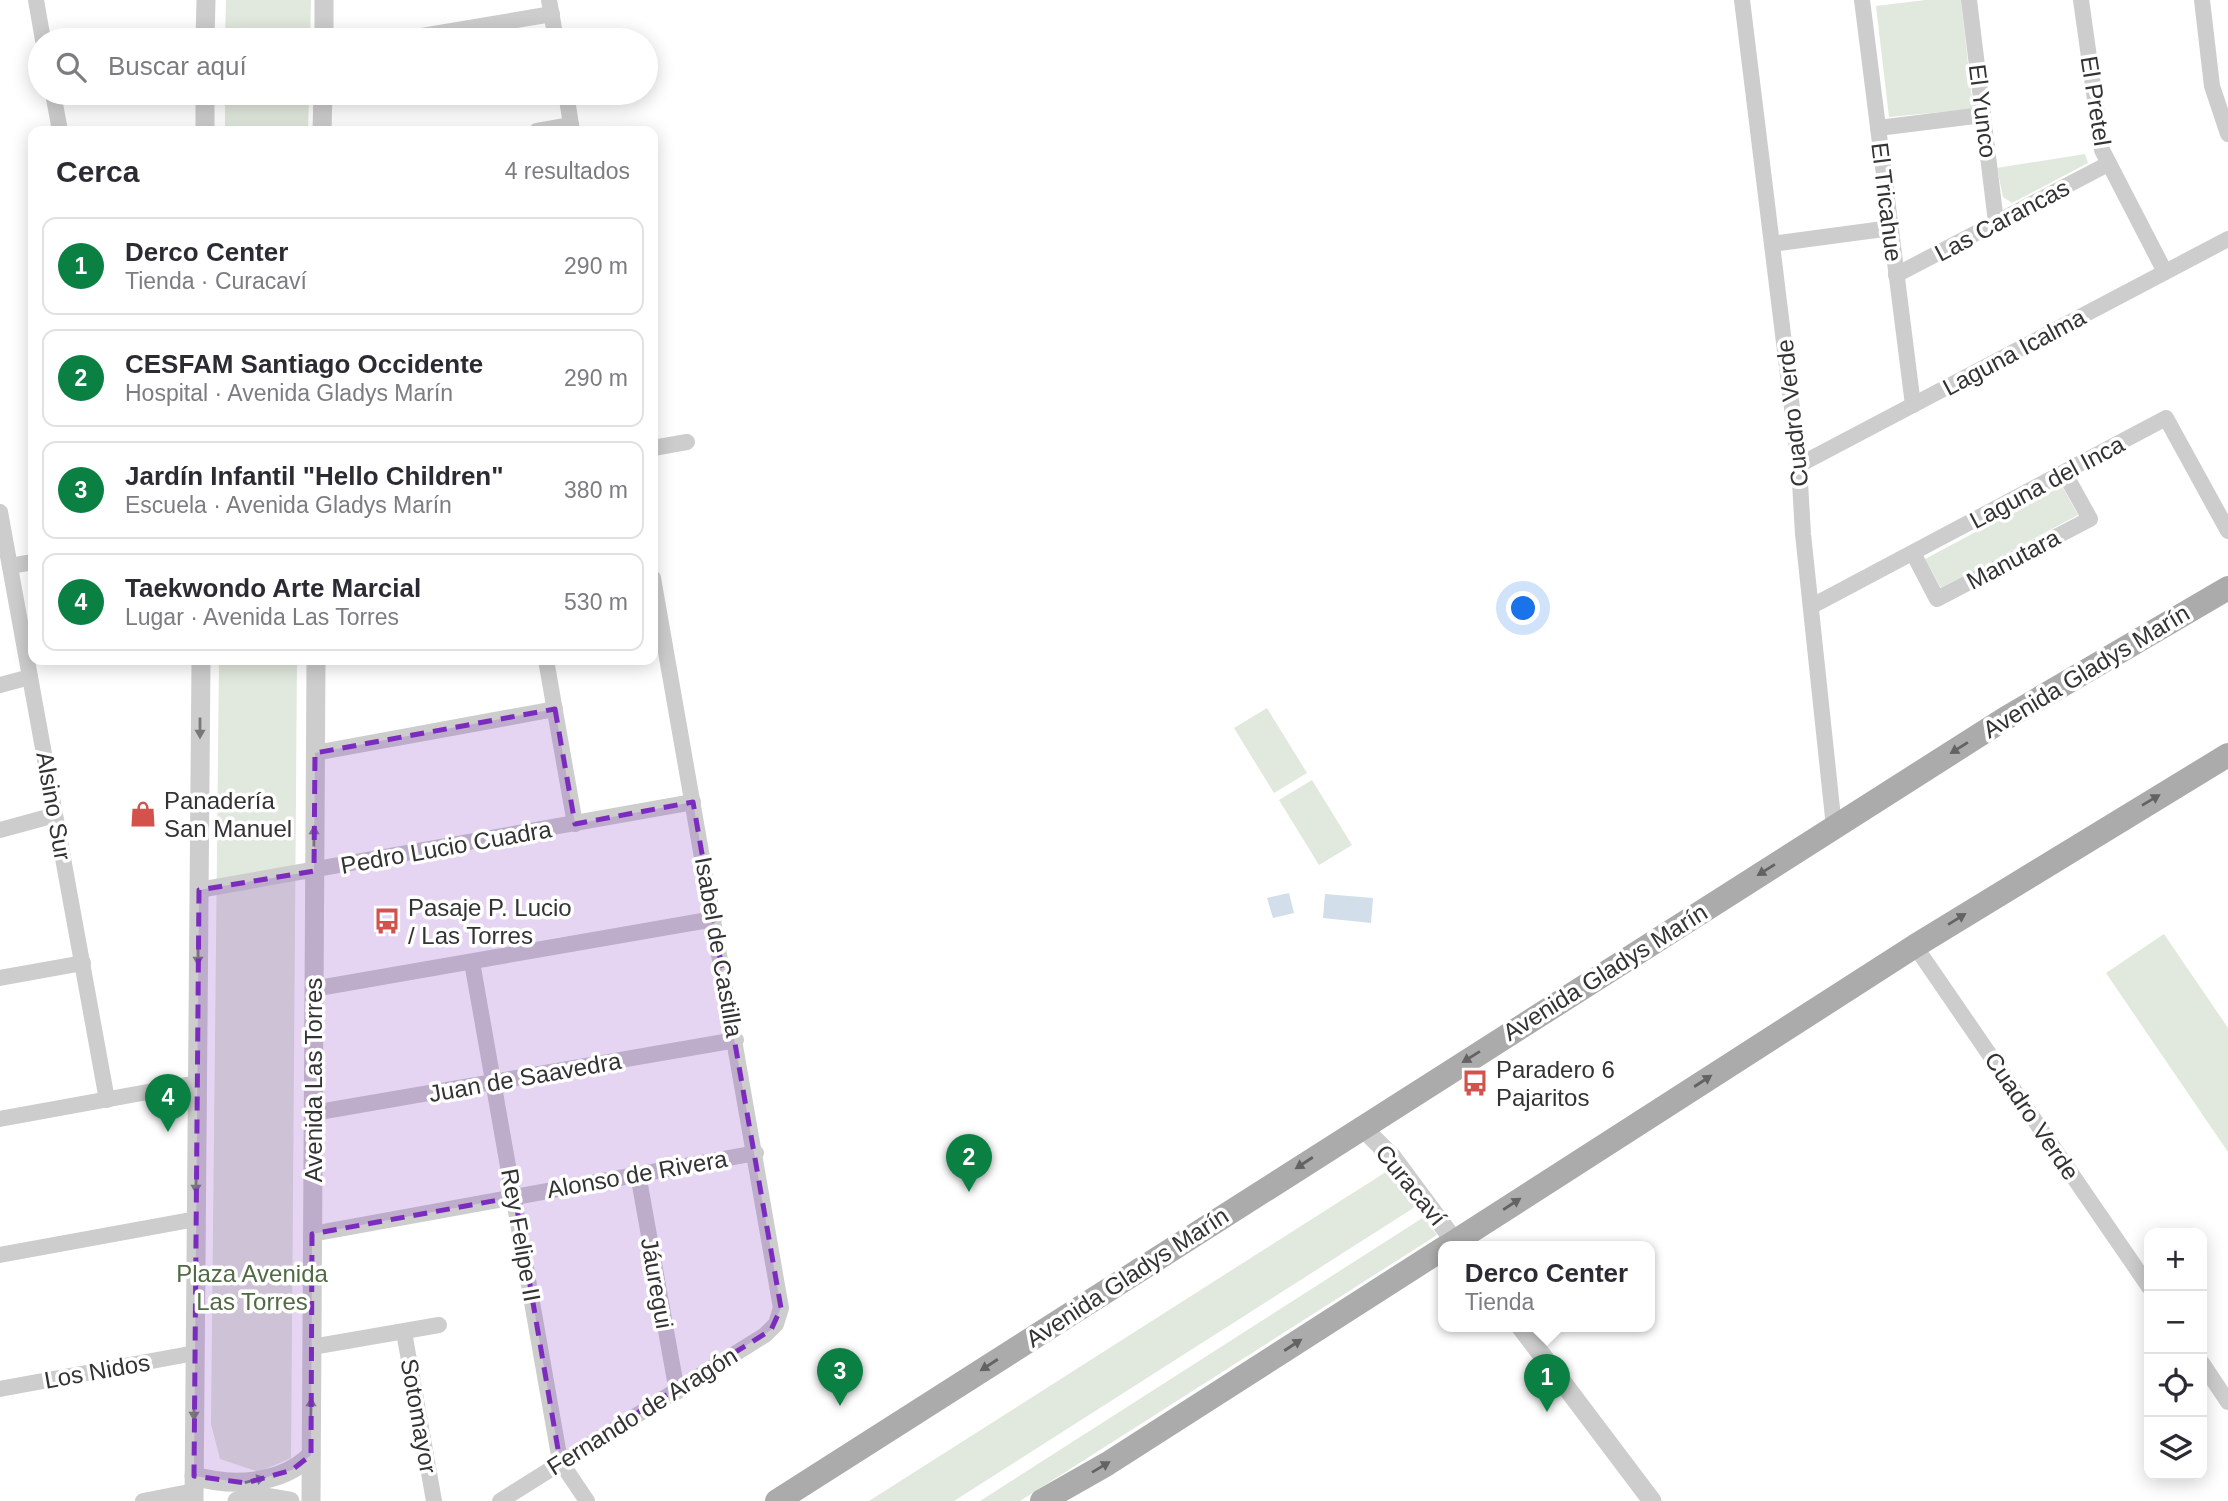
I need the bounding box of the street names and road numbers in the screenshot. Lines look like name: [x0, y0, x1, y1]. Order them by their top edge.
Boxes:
street label: El Pretel: [2076, 54, 2116, 148]
street label: El Yunco: [1964, 63, 2002, 159]
street label: El Tricahue: [1866, 141, 1908, 263]
street label: Las Carancas: [1930, 173, 2074, 267]
street label: Laguna Icalma: [1938, 303, 2090, 401]
street label: Cuadro Verde: [1771, 338, 1813, 488]
street label: Laguna del Inca: [1965, 430, 2129, 534]
street label: Manutara: [1962, 523, 2065, 595]
street label: Avenida Gladys Marín: [1978, 599, 2194, 743]
street label: Alsino Sur: [31, 750, 77, 862]
street label: Pedro Lucio Cuadra: [339, 815, 554, 879]
street label: Isabel de Castilla: [690, 855, 748, 1040]
street label: Avenida Gladys Marín: [1498, 898, 1712, 1046]
street label: Avenida Las Torres: [300, 978, 327, 1182]
street label: Juan de Saavedra: [427, 1047, 624, 1107]
street label: Cuadro Verde: [1979, 1047, 2085, 1185]
street label: Curacaví: [1370, 1139, 1452, 1231]
street label: Alonso de Rivera: [545, 1145, 730, 1203]
street label: Rey Felipe II: [496, 1166, 546, 1304]
street label: Avenida Gladys Marín: [1021, 1201, 1233, 1353]
street label: Jáuregui: [636, 1235, 678, 1331]
street label: Fernando de Aragón: [542, 1342, 742, 1480]
street label: Los Nidos: [42, 1348, 152, 1394]
street label: Sotomayor: [396, 1357, 442, 1475]

